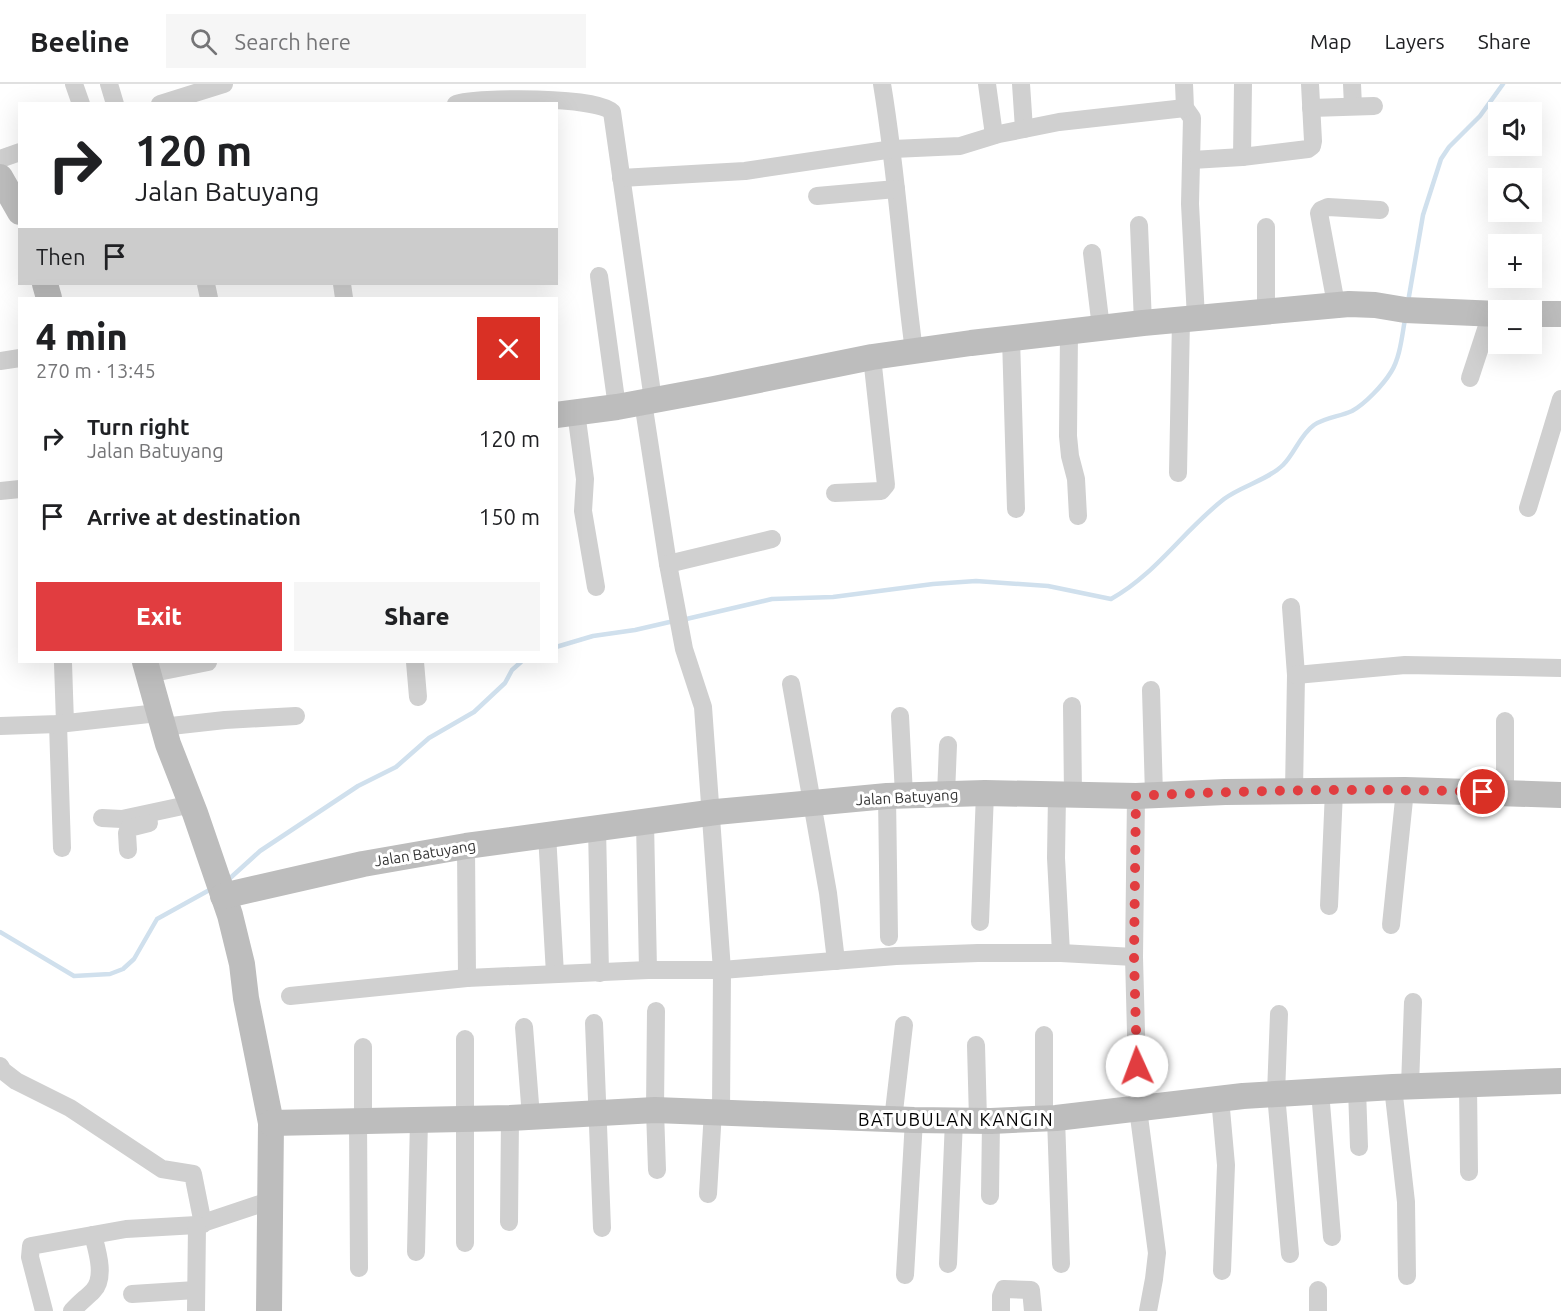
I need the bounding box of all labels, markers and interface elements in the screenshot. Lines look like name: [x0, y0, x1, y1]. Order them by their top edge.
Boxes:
search box: [166, 14, 586, 68]
icon: search: [187, 25, 220, 58]
text: Beeline: [30, 26, 130, 57]
text: Search here: [235, 29, 351, 54]
text: Map: [1310, 29, 1351, 53]
text: Layers: [1384, 29, 1445, 53]
text: Share: [1478, 29, 1531, 53]
map controls: [1488, 102, 1542, 354]
button: sound: [1488, 102, 1542, 156]
icon: right: [36, 126, 114, 204]
text: 120 m: [135, 127, 252, 174]
button: search: [1488, 168, 1542, 222]
text: Jalan Batuyang: [135, 176, 320, 206]
button: +: [1488, 234, 1542, 288]
icon: arrive: [98, 240, 131, 273]
text: Then: [36, 244, 86, 269]
button: −: [1488, 300, 1542, 354]
text: 4 min: [36, 316, 128, 357]
button: close: [477, 317, 540, 380]
text: 270 m · 13:45: [36, 359, 156, 382]
text: Turn right: [87, 414, 189, 439]
icon: right: [36, 422, 69, 455]
text: 120 m: [479, 426, 540, 451]
text: Jalan Batuyang: [87, 439, 224, 462]
icon: arrive: [36, 500, 69, 533]
text: Arrive at destination: [87, 504, 301, 529]
text: 150 m: [479, 504, 540, 529]
button: Exit: [36, 582, 282, 651]
button: Share: [294, 582, 540, 651]
pin: [1457, 766, 1508, 817]
icon: arrive: [1466, 775, 1499, 808]
street label: Jalan Batuyang: [855, 786, 959, 808]
street label: Jalan Batuyang: [373, 837, 477, 869]
position arrow: [1105, 1034, 1169, 1098]
district label: BATUBULAN KANGIN: [858, 1109, 1054, 1129]

